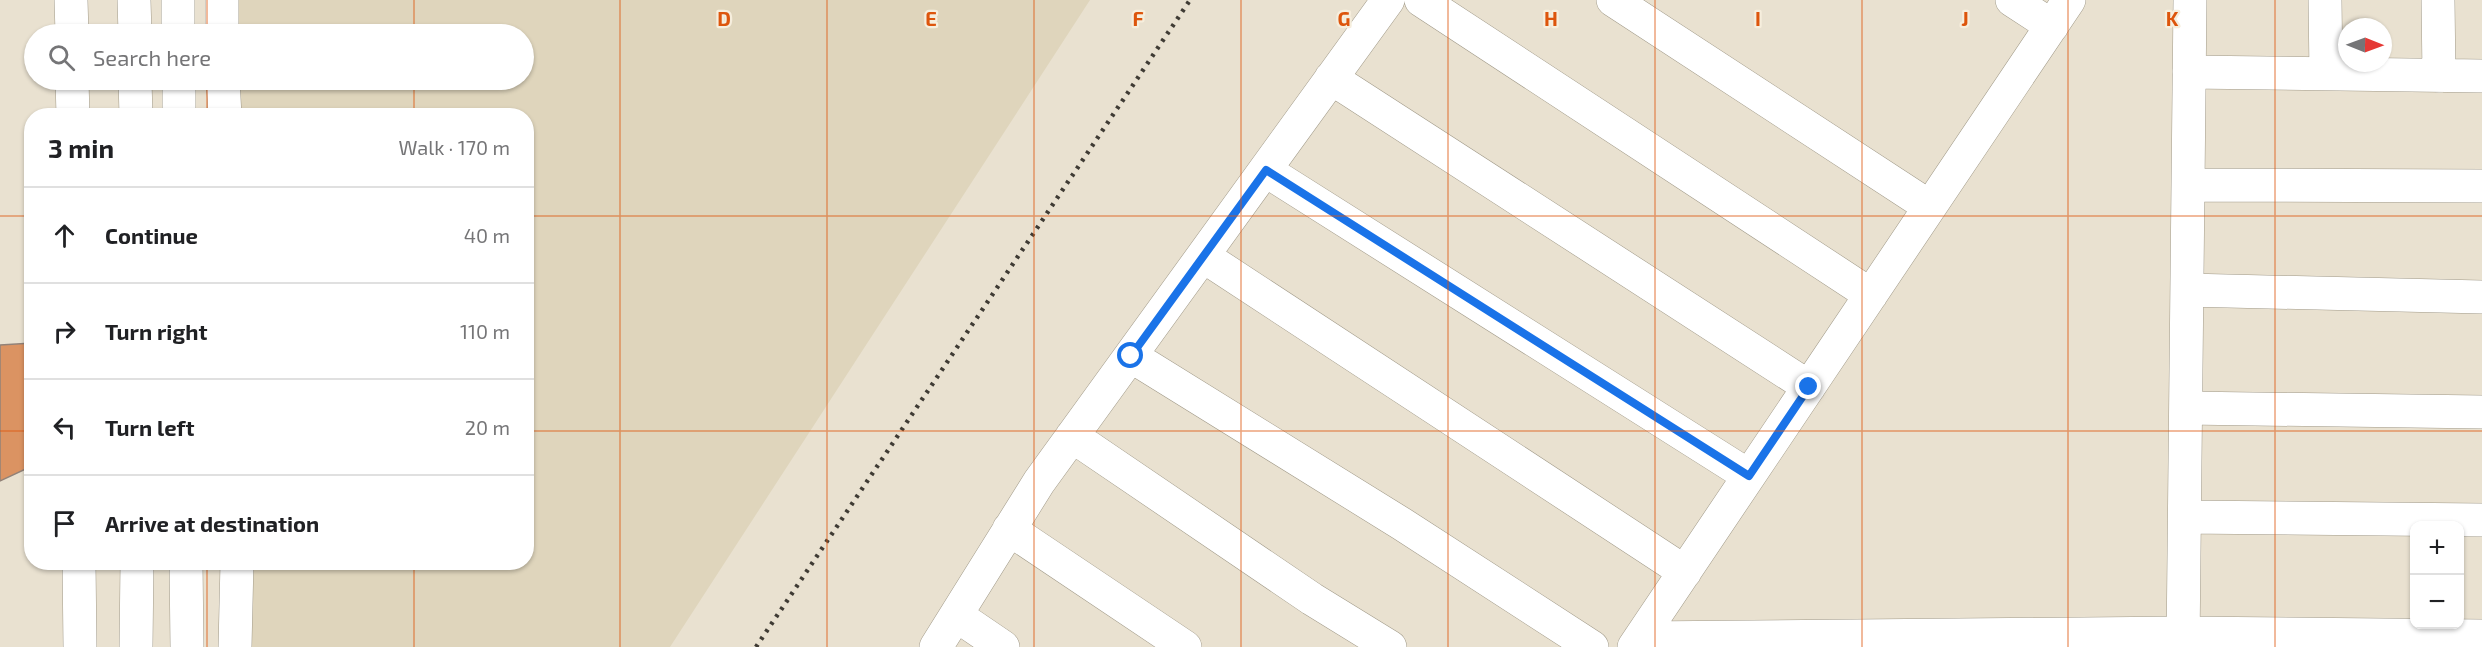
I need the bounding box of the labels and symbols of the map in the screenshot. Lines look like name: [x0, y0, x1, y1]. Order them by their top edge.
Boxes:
text: D: [717, 6, 731, 30]
text: E: [925, 6, 937, 30]
text: F: [1132, 6, 1144, 30]
text: G: [1338, 6, 1350, 30]
text: H: [1544, 6, 1558, 30]
text: I: [1755, 6, 1761, 30]
text: J: [1961, 6, 1969, 30]
text: K: [2166, 6, 2179, 30]
north arrow: [2338, 18, 2392, 72]
route start: [1117, 342, 1143, 368]
route end: [1795, 373, 1821, 399]

